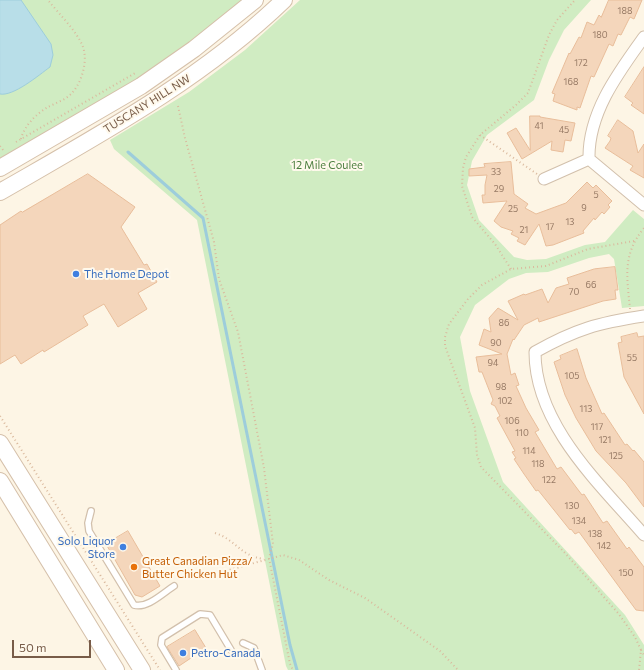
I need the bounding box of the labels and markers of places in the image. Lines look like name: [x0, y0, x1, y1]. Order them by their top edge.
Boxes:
place label: The Home Depot: [84, 267, 169, 281]
marker: The Home Depot: [71, 269, 81, 279]
place label: Solo Liquor Store: [58, 534, 115, 560]
marker: Solo Liquor Store: [118, 542, 128, 552]
place label: Great Canadian Pizza/ Butter Chicken Hut: [142, 554, 252, 580]
marker: Great Canadian Pizza/ Butter Chicken Hut: [129, 562, 139, 572]
place label: Petro-Canada: [191, 646, 261, 660]
marker: Petro-Canada: [178, 648, 188, 658]

